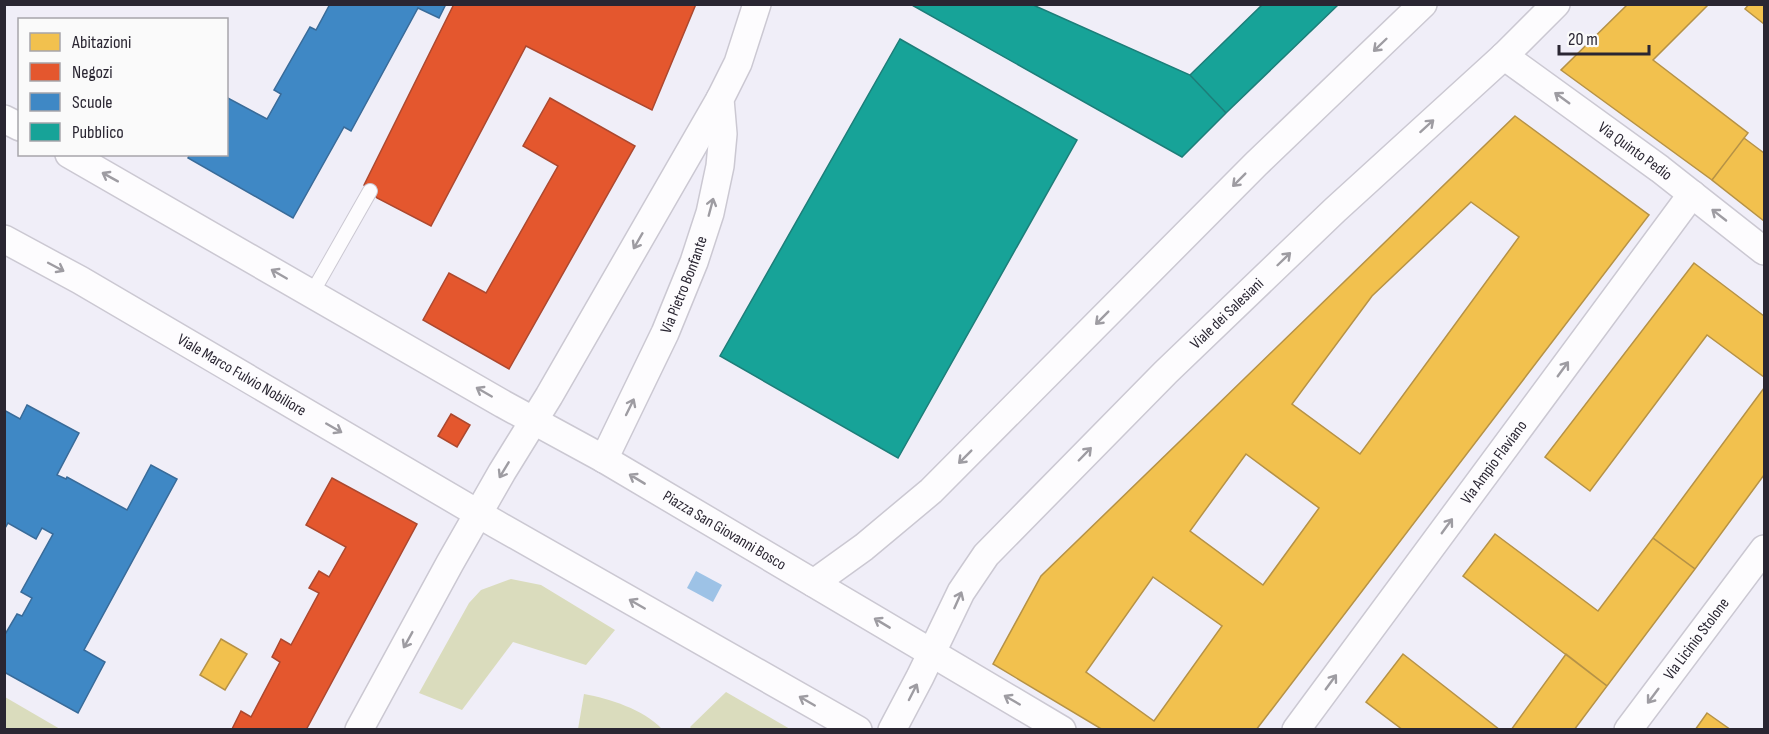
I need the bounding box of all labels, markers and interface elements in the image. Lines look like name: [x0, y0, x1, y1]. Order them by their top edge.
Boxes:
legend: [18, 18, 228, 156]
scale bar: [1559, 18, 1649, 56]
text: 20 m: [1568, 29, 1598, 50]
text: Abitazioni: [71, 32, 131, 53]
one-way arrow: [1373, 38, 1388, 52]
text: Negozi: [72, 62, 113, 83]
text: Scuole: [72, 92, 112, 113]
one-way arrow: [1555, 92, 1571, 104]
street label: Via Quinto Pedio: [1594, 118, 1676, 184]
one-way arrow: [1420, 119, 1435, 133]
text: Pubblico: [72, 122, 124, 143]
one-way arrow: [101, 171, 119, 182]
one-way arrow: [1232, 172, 1247, 187]
one-way arrow: [706, 198, 718, 217]
one-way arrow: [1711, 208, 1727, 221]
one-way arrow: [632, 232, 644, 249]
street label: Via Pietro Bonfante: [656, 234, 711, 336]
one-way arrow: [1277, 251, 1292, 266]
one-way arrow: [47, 261, 64, 273]
one-way arrow: [271, 268, 288, 280]
street label: Viale dei Salesiani: [1186, 274, 1267, 353]
one-way arrow: [1095, 311, 1110, 326]
street label: Viale Marco Fulvio Nobiliore: [174, 330, 310, 420]
one-way arrow: [1556, 361, 1569, 377]
one-way arrow: [476, 386, 493, 398]
one-way arrow: [625, 398, 637, 416]
street label: Via Ampio Flaviano: [1457, 417, 1531, 508]
one-way arrow: [325, 422, 342, 434]
one-way arrow: [1078, 447, 1093, 462]
one-way arrow: [958, 449, 972, 464]
one-way arrow: [497, 461, 509, 478]
one-way arrow: [629, 472, 646, 484]
street label: Piazza San Giovanni Bosco: [660, 487, 790, 574]
one-way arrow: [1441, 518, 1453, 534]
one-way arrow: [952, 592, 964, 610]
street label: Via Licinio Stolone: [1660, 594, 1733, 684]
one-way arrow: [629, 598, 646, 610]
one-way arrow: [874, 616, 891, 628]
one-way arrow: [402, 631, 414, 648]
one-way arrow: [1325, 675, 1337, 691]
one-way arrow: [908, 683, 919, 701]
one-way arrow: [1647, 688, 1660, 704]
one-way arrow: [799, 694, 816, 706]
one-way arrow: [1004, 694, 1021, 706]

